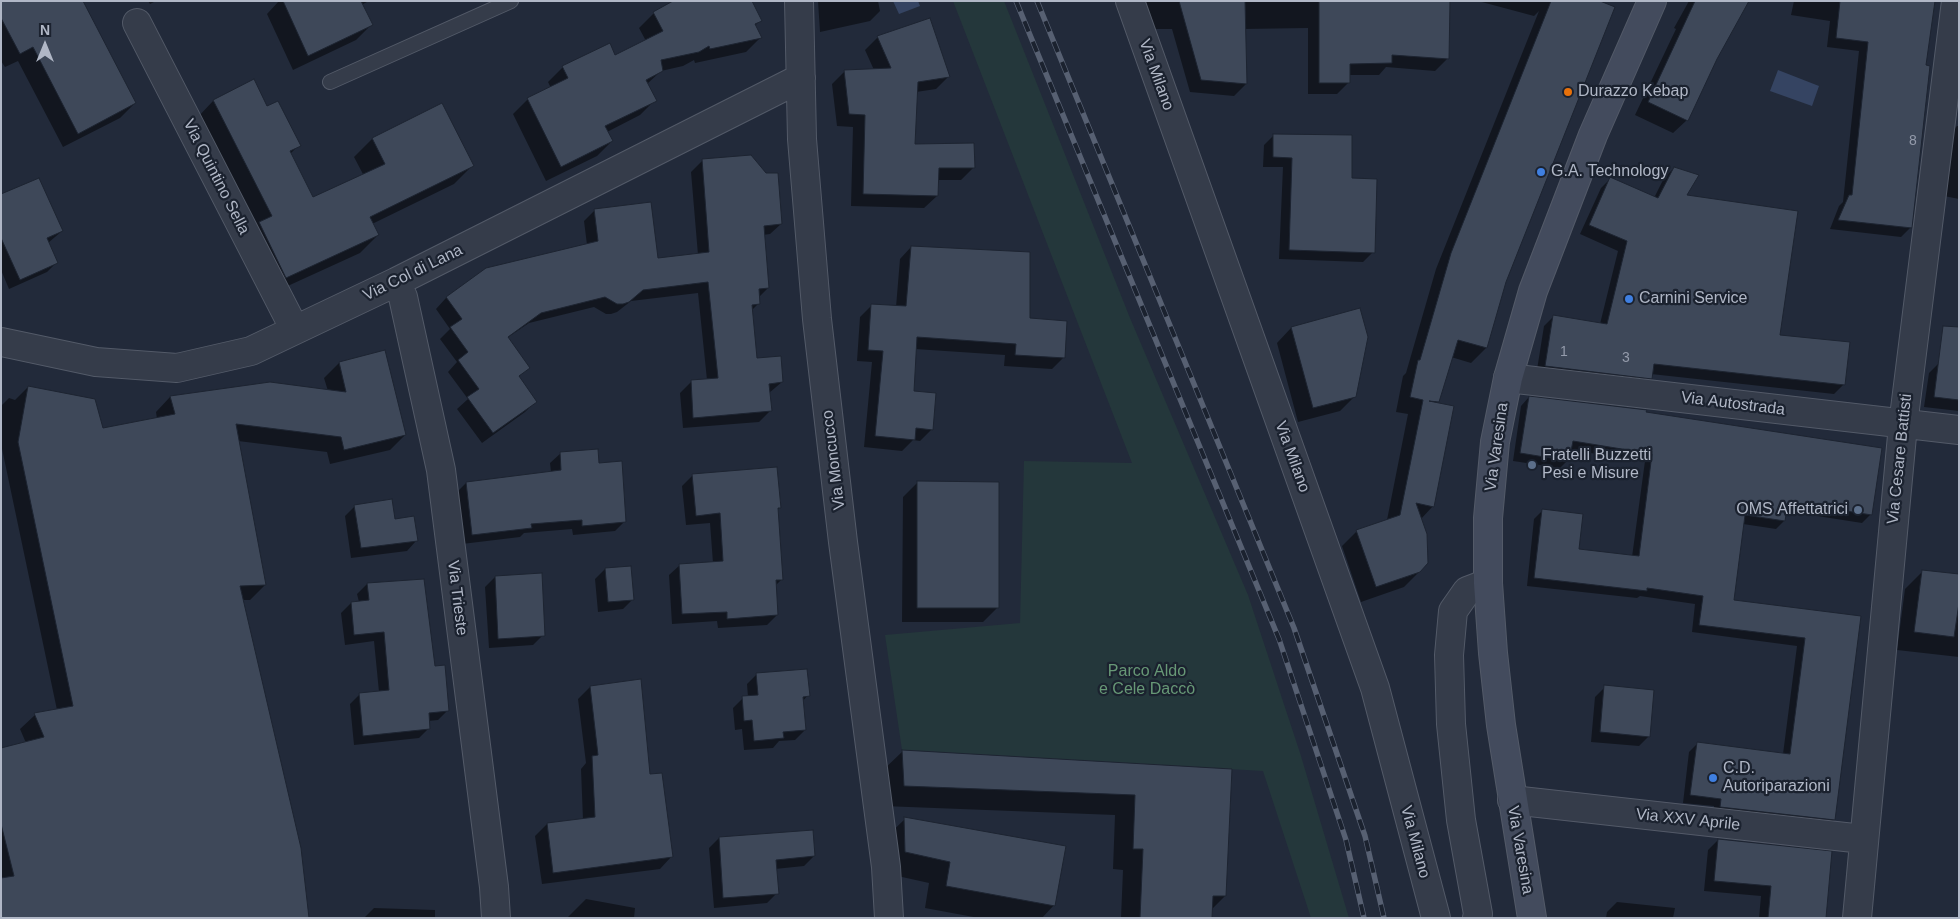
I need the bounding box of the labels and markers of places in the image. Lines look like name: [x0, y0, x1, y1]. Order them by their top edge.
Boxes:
place label: Durazzo Kebap: [1578, 82, 1688, 102]
marker: Durazzo Kebap: [1562, 86, 1574, 98]
place label: G.A. Technology: [1551, 162, 1668, 182]
marker: G.A. Technology: [1535, 166, 1547, 178]
place label: Carnini Service: [1639, 289, 1747, 309]
marker: Carnini Service: [1623, 293, 1635, 305]
place label: Fratelli Buzzetti Pesi e Misure: [1542, 446, 1651, 484]
marker: Fratelli Buzzetti Pesi e Misure: [1526, 459, 1538, 471]
place label: OMS Affettatrici: [1736, 500, 1848, 520]
marker: OMS Affettatrici: [1852, 504, 1864, 516]
place label: C.D. Autoriparazioni: [1723, 759, 1830, 797]
marker: C.D. Autoriparazioni: [1707, 772, 1719, 784]

